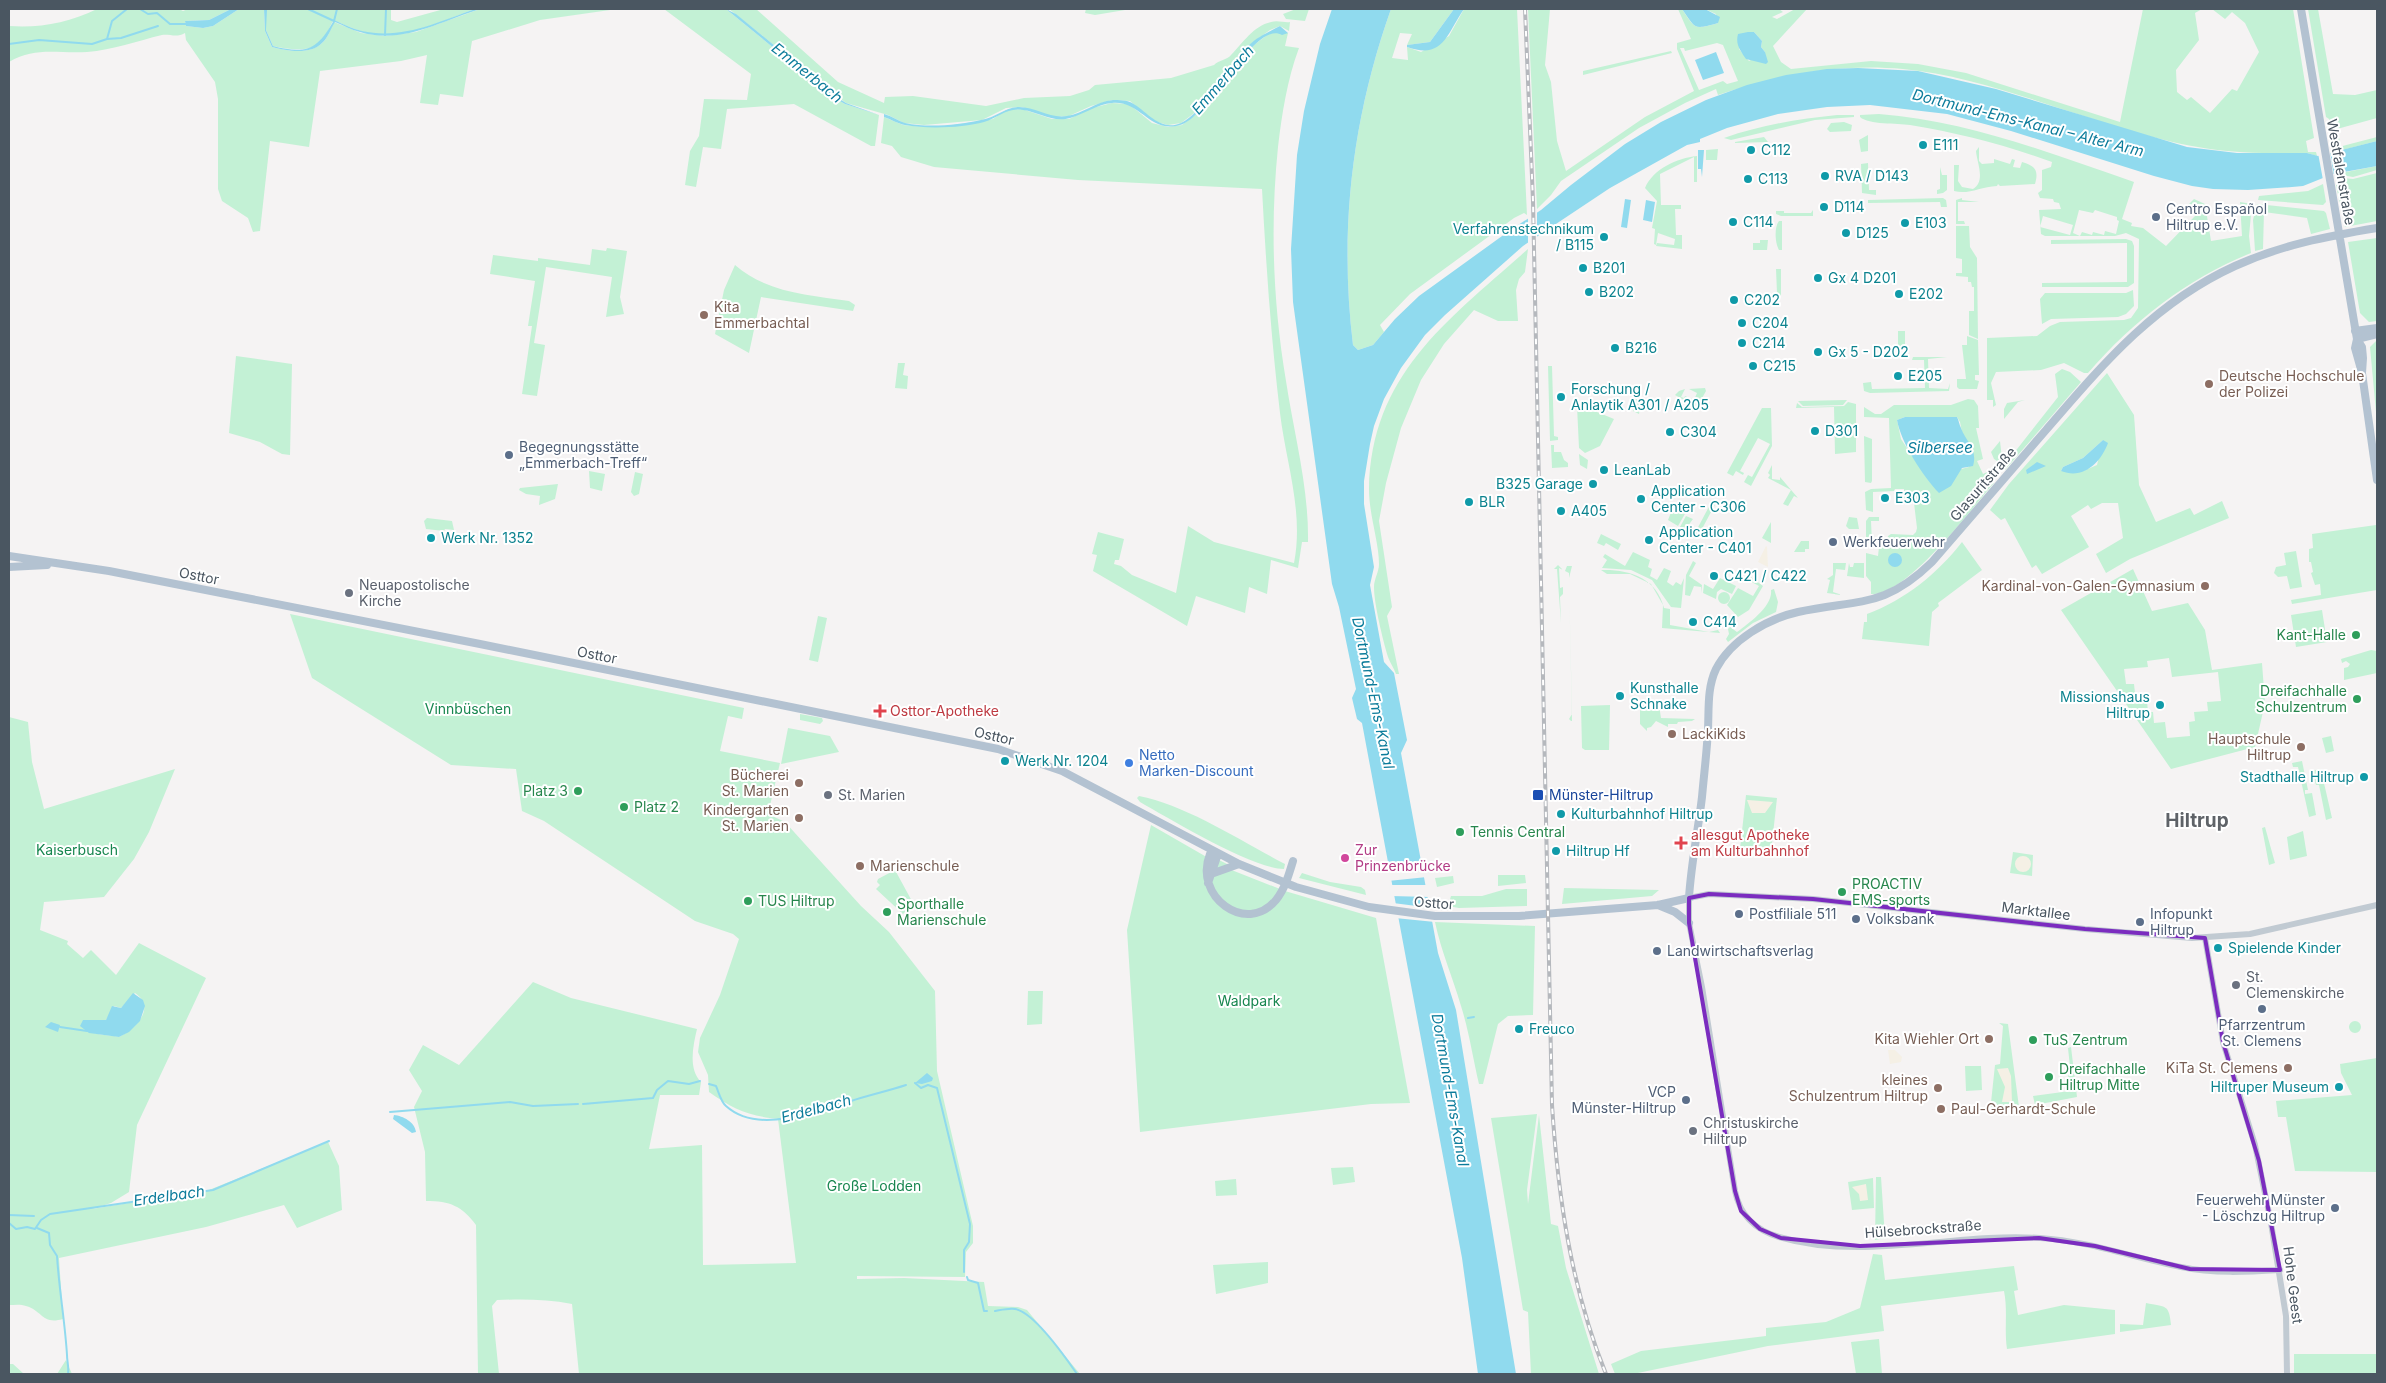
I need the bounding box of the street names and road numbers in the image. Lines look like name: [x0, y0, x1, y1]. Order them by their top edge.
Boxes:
street label: Westfalenstraße: [2324, 118, 2359, 226]
street label: Glasuritstraße: [1946, 443, 2019, 524]
street label: Osttor: [178, 563, 221, 588]
street label: Osttor: [576, 642, 619, 667]
street label: Osttor: [972, 723, 1016, 748]
street label: Osttor: [1413, 893, 1455, 912]
street label: Marktallee: [2001, 898, 2071, 923]
street label: Hülsebrockstraße: [1864, 1216, 1982, 1241]
street label: Hohe Geest: [2280, 1245, 2307, 1325]

